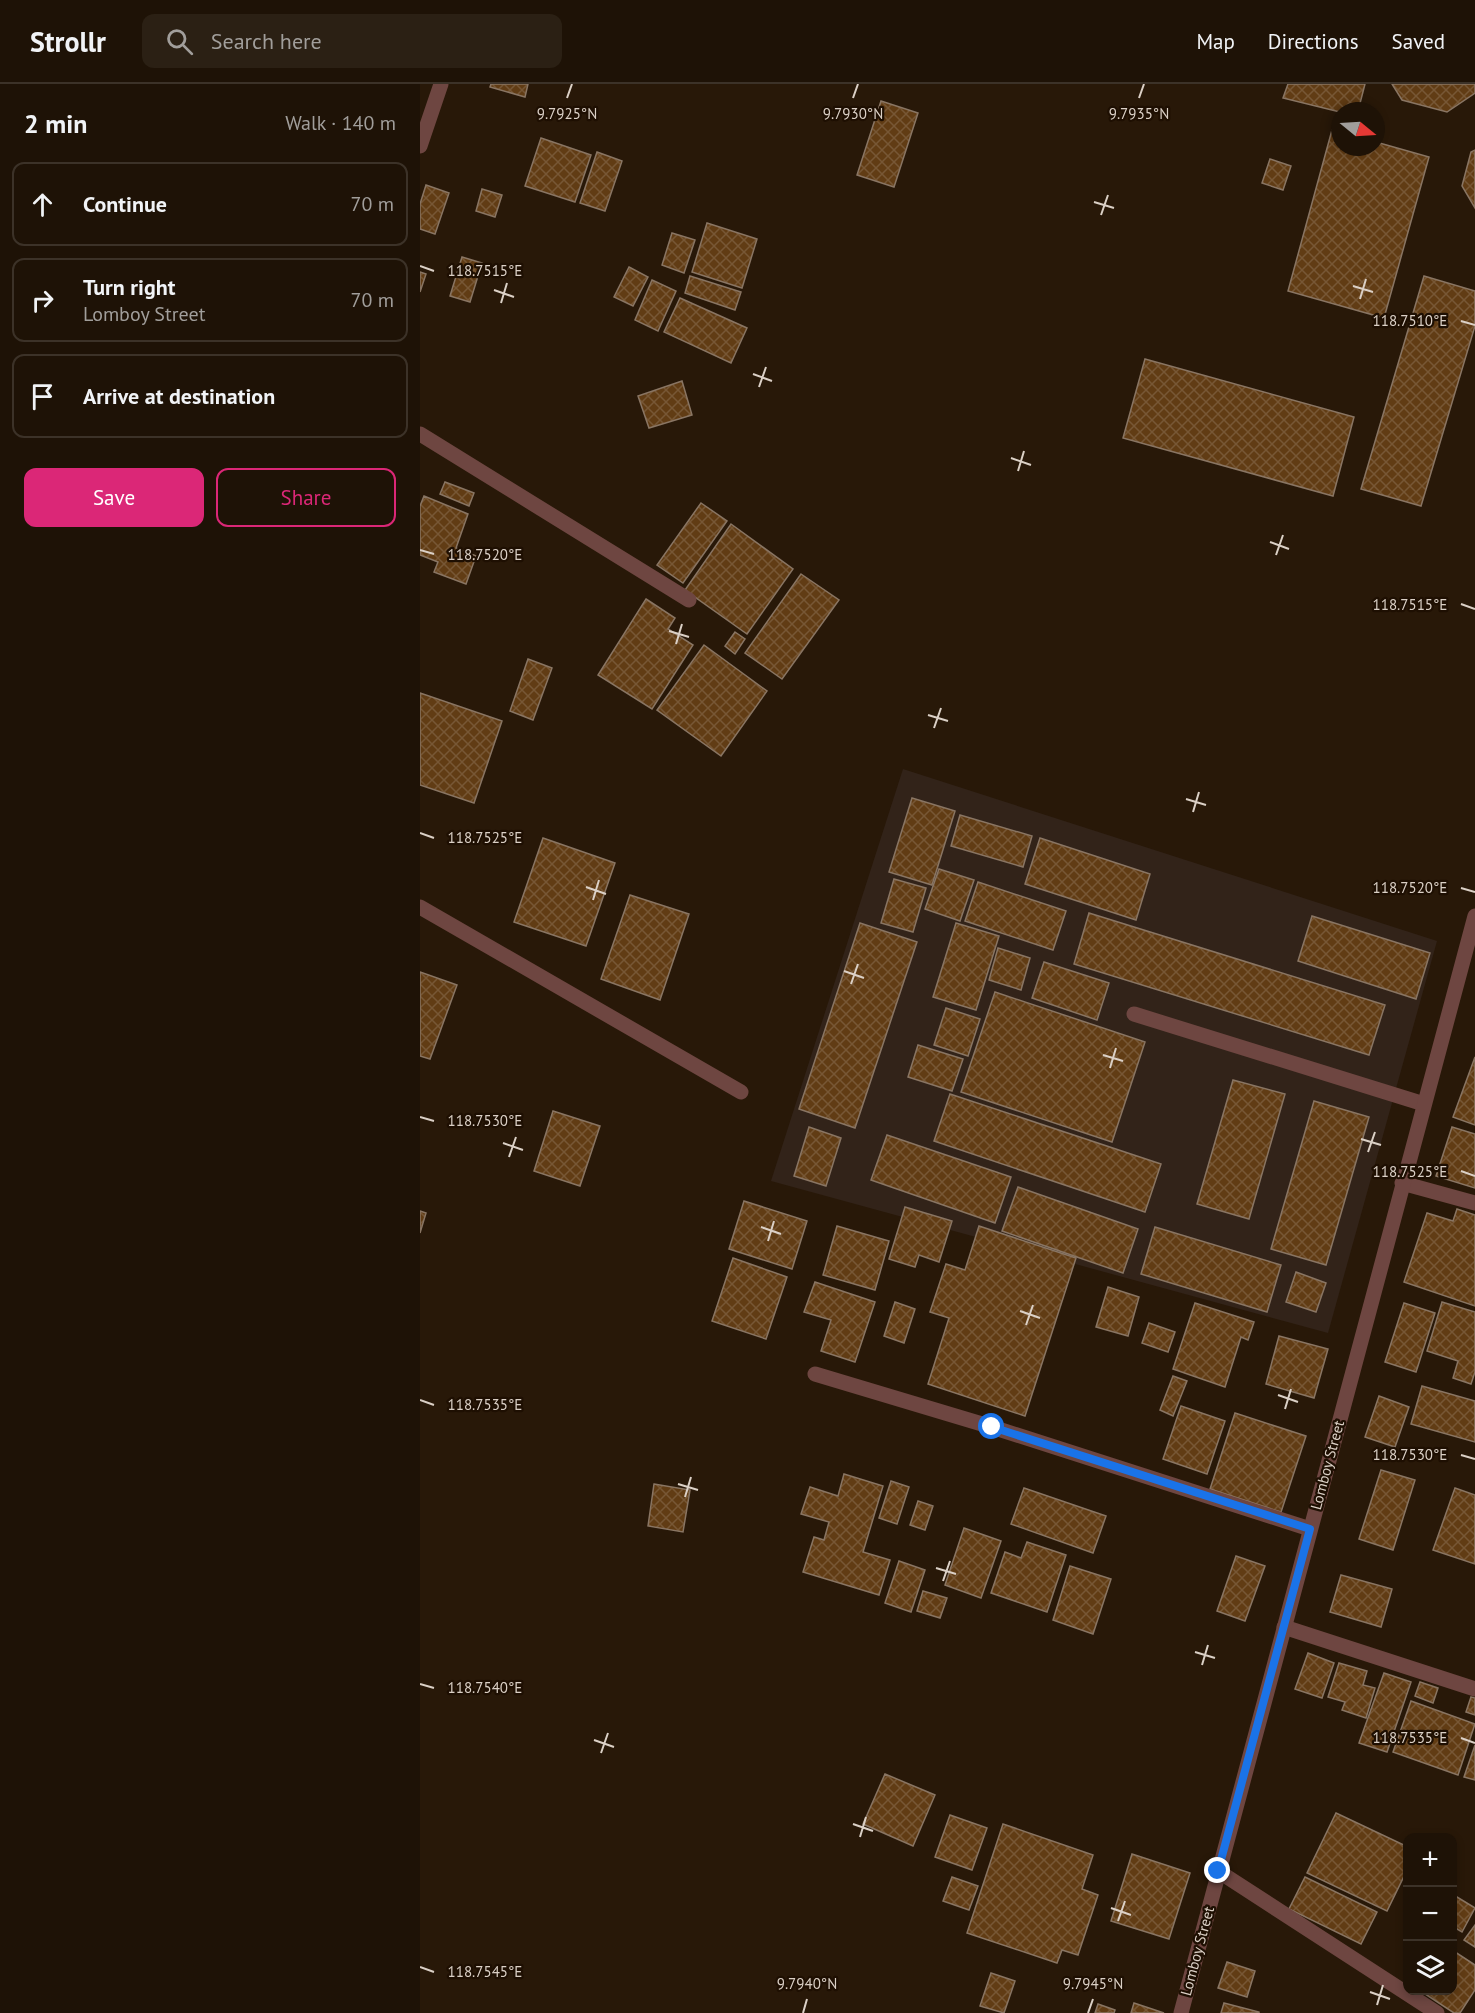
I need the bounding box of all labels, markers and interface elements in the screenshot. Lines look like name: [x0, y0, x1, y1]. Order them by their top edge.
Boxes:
search box: [142, 14, 562, 68]
text: Strollr: [30, 23, 106, 60]
icon: search: [163, 25, 196, 58]
text: Search here: [211, 27, 322, 55]
text: Map: [1196, 28, 1235, 55]
text: Directions: [1268, 28, 1359, 55]
text: Saved: [1392, 28, 1445, 55]
north arrow: [1331, 102, 1385, 156]
text: 9.7925°N: [537, 104, 597, 123]
text: 9.7930°N: [823, 104, 883, 123]
text: 9.7935°N: [1109, 104, 1169, 123]
text: 2 min: [24, 107, 87, 140]
text: Walk · 140 m: [285, 110, 396, 136]
icon: ahead: [26, 188, 59, 221]
text: Continue: [83, 190, 167, 218]
text: 70 m: [351, 191, 394, 217]
text: 118.7515°E: [448, 261, 522, 280]
text: Turn right: [83, 273, 175, 301]
icon: right: [26, 284, 59, 317]
text: 70 m: [351, 287, 394, 313]
text: Lomboy Street: [83, 301, 205, 327]
text: 118.7510°E: [1373, 311, 1447, 330]
icon: arrive: [26, 380, 59, 413]
text: Arrive at destination: [83, 382, 275, 410]
button: Save: [24, 468, 204, 527]
button: Share: [216, 468, 396, 527]
text: 118.7520°E: [448, 545, 522, 564]
text: 118.7515°E: [1373, 595, 1447, 614]
text: 118.7525°E: [448, 828, 522, 847]
text: 118.7520°E: [1373, 878, 1447, 897]
text: 118.7530°E: [448, 1111, 522, 1130]
text: 118.7525°E: [1373, 1162, 1447, 1181]
text: 118.7535°E: [448, 1395, 522, 1414]
route start: [978, 1413, 1004, 1439]
street label: Lomboy Street: [1306, 1418, 1348, 1512]
text: 118.7530°E: [1373, 1445, 1447, 1464]
text: 118.7540°E: [448, 1678, 522, 1697]
text: 118.7535°E: [1373, 1728, 1447, 1747]
map controls: [1403, 1833, 1457, 1995]
button: +: [1403, 1833, 1457, 1887]
route end: [1204, 1857, 1230, 1883]
button: −: [1403, 1887, 1457, 1941]
street label: Lomboy Street: [1176, 1904, 1218, 1998]
button: layers: [1403, 1941, 1457, 1995]
text: 118.7545°E: [448, 1962, 522, 1981]
text: 9.7940°N: [777, 1974, 837, 1993]
text: 9.7945°N: [1063, 1974, 1123, 1993]

